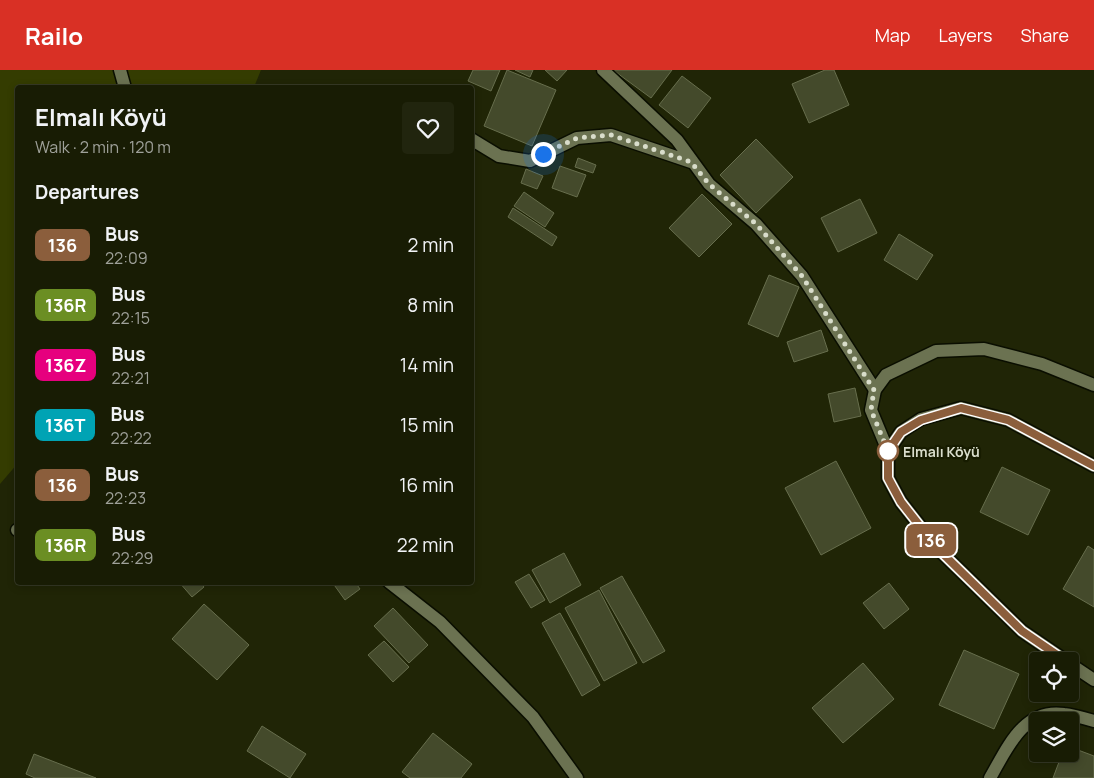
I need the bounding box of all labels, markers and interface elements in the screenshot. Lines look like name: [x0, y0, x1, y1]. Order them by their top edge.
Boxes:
text: Railo: [25, 19, 83, 52]
text: Map: [875, 23, 910, 47]
text: Layers: [938, 23, 992, 47]
text: Share: [1020, 23, 1069, 47]
text: Elmalı Köyü: [35, 100, 167, 133]
button: heart: [402, 102, 454, 154]
text: Walk · 2 min · 120 m: [35, 136, 171, 158]
your location: [531, 142, 556, 167]
text: Departures: [35, 179, 139, 205]
text: Bus: [105, 221, 139, 247]
text: 2 min: [408, 232, 454, 258]
text: 136: [48, 233, 77, 257]
text: 22:09: [105, 247, 148, 269]
text: Bus: [111, 281, 146, 307]
text: 8 min: [407, 292, 454, 318]
text: 136R: [45, 293, 86, 317]
text: 22:15: [111, 307, 150, 329]
text: Bus: [111, 341, 146, 367]
text: 14 min: [400, 352, 454, 378]
text: 136Z: [45, 353, 86, 377]
text: 22:21: [111, 367, 150, 389]
text: Bus: [110, 401, 145, 427]
text: 15 min: [400, 412, 454, 438]
text: 136T: [45, 413, 85, 437]
text: 22:22: [110, 427, 152, 449]
marker: Elmalı Köyü: [877, 440, 899, 462]
place label: Elmalı Köyü: [903, 442, 980, 461]
text: Bus: [105, 461, 139, 487]
text: 16 min: [399, 472, 454, 498]
text: 136: [48, 473, 77, 497]
text: 22:23: [105, 487, 146, 509]
text: Bus: [111, 521, 146, 547]
line badge: 136: [902, 524, 960, 556]
text: 136: [916, 528, 946, 552]
text: 22 min: [397, 532, 454, 558]
text: 136R: [45, 533, 86, 557]
text: 22:29: [111, 547, 154, 569]
map controls: [1029, 652, 1079, 762]
button: locate: [1029, 652, 1079, 702]
button: layers: [1029, 712, 1079, 762]

